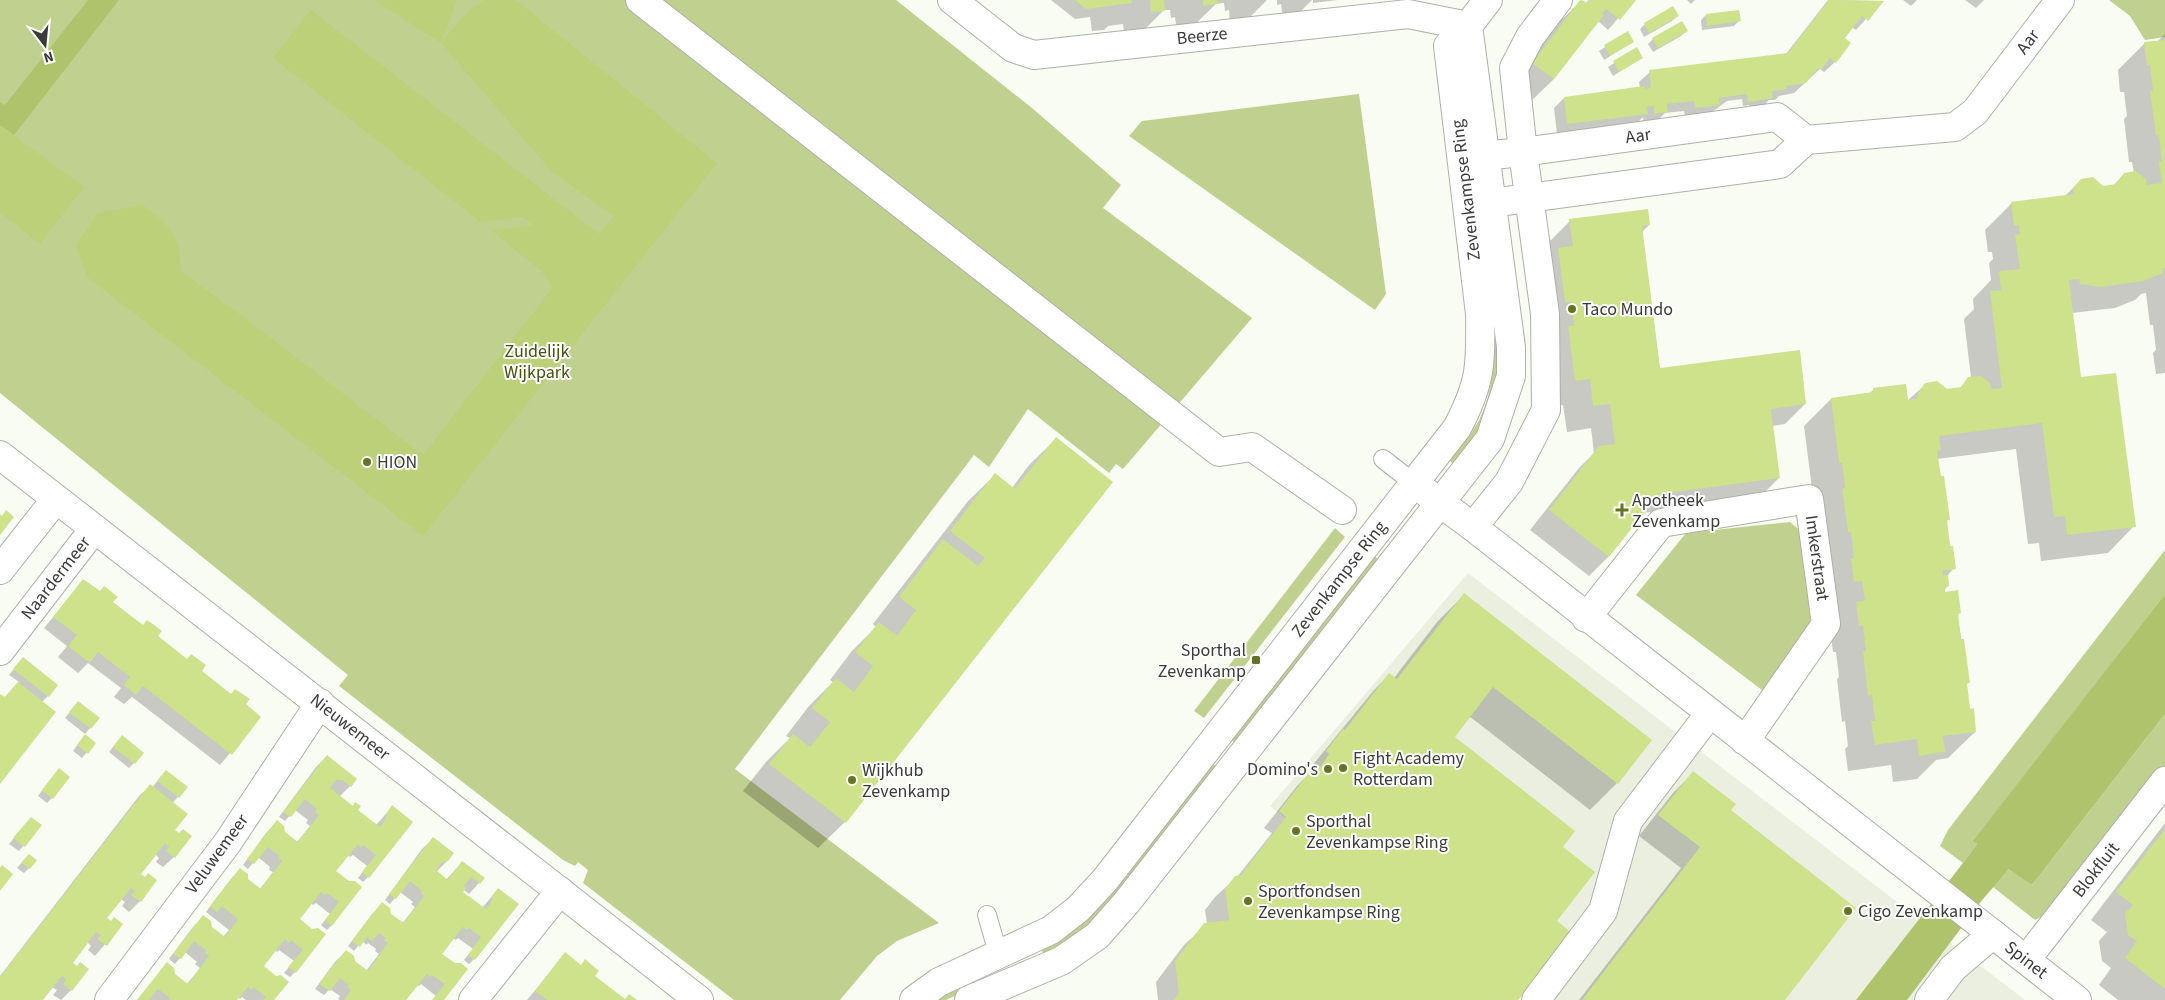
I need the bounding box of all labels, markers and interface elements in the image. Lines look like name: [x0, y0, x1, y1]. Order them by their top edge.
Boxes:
north arrow: [20, 20, 70, 70]
street label: Beerze: [1175, 21, 1229, 51]
street label: Aar: [2010, 24, 2046, 60]
text: N: [41, 46, 56, 67]
street label: Zevenkampse Ring: [1445, 118, 1487, 262]
street label: Aar: [1624, 122, 1653, 150]
place label: Taco Mundo: [1582, 297, 1673, 322]
marker: Taco Mundo: [1566, 303, 1578, 315]
park label: Zuidelijk Wijkpark: [504, 339, 570, 385]
place label: HION: [377, 450, 417, 475]
marker: HION: [361, 456, 373, 468]
place label: Apotheek Zevenkamp: [1632, 488, 1720, 534]
marker: Apotheek Zevenkamp: [1616, 504, 1628, 516]
street label: Imkerstraat: [1799, 513, 1835, 603]
street label: Zevenkampse Ring: [1286, 515, 1392, 643]
street label: Naardermeer: [15, 530, 97, 625]
place label: Sporthal Zevenkamp: [1158, 638, 1246, 684]
marker: Sporthal Zevenkamp: [1250, 654, 1262, 666]
street label: Nieuwemeer: [305, 688, 396, 767]
place label: Fight Academy Rotterdam: [1353, 746, 1465, 792]
place label: Domino's: [1247, 757, 1318, 782]
place label: Wijkhub Zevenkamp: [862, 758, 950, 804]
marker: Fight Academy Rotterdam: [1337, 762, 1349, 774]
marker: Domino's: [1322, 763, 1334, 775]
marker: Wijkhub Zevenkamp: [846, 774, 858, 786]
street label: Veluwemeer: [180, 808, 255, 899]
place label: Sporthal Zevenkampse Ring: [1306, 809, 1448, 855]
marker: Sporthal Zevenkampse Ring: [1290, 825, 1302, 837]
street label: Blokfluit: [2066, 837, 2126, 903]
place label: Sportfondsen Zevenkampse Ring: [1258, 879, 1400, 925]
marker: Sportfondsen Zevenkampse Ring: [1242, 895, 1254, 907]
place label: Cigo Zevenkamp: [1858, 899, 1983, 924]
marker: Cigo Zevenkamp: [1842, 905, 1854, 917]
street label: Spinet: [1999, 935, 2053, 985]

